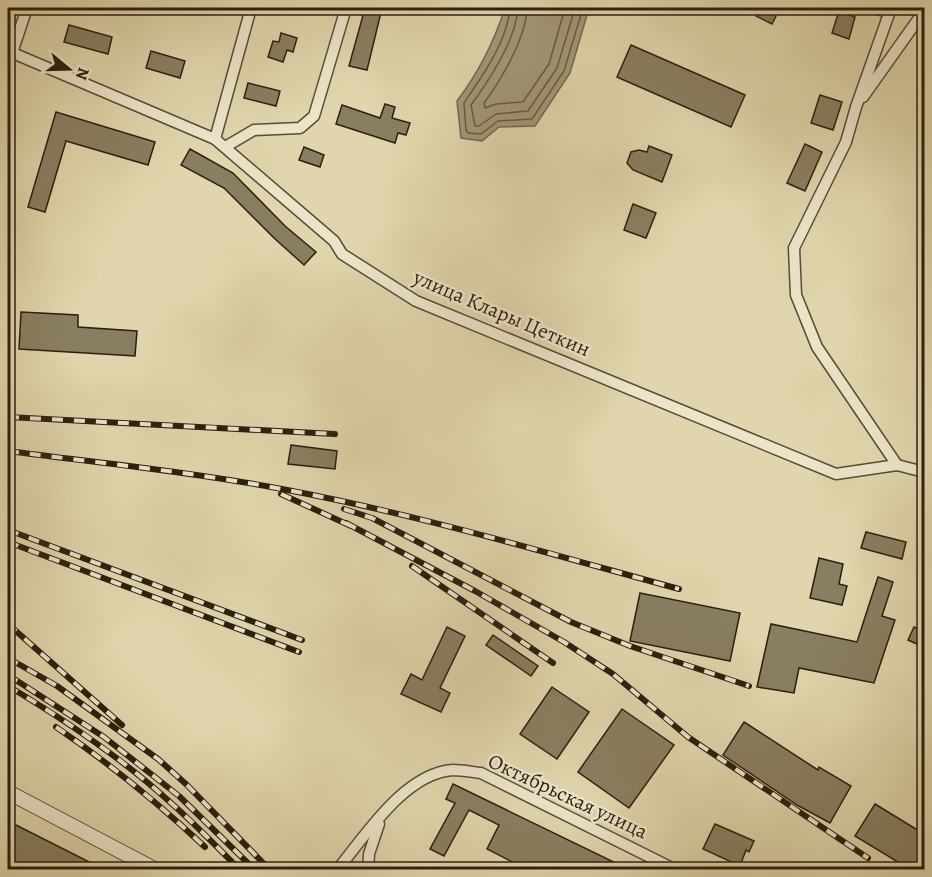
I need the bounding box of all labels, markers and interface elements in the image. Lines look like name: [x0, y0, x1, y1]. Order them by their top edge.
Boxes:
north arrow: [39, 39, 99, 99]
text: N: [70, 64, 95, 83]
street label: улица Клары Цеткин: [408, 263, 595, 363]
street label: Октябрьская улица: [484, 747, 653, 845]

